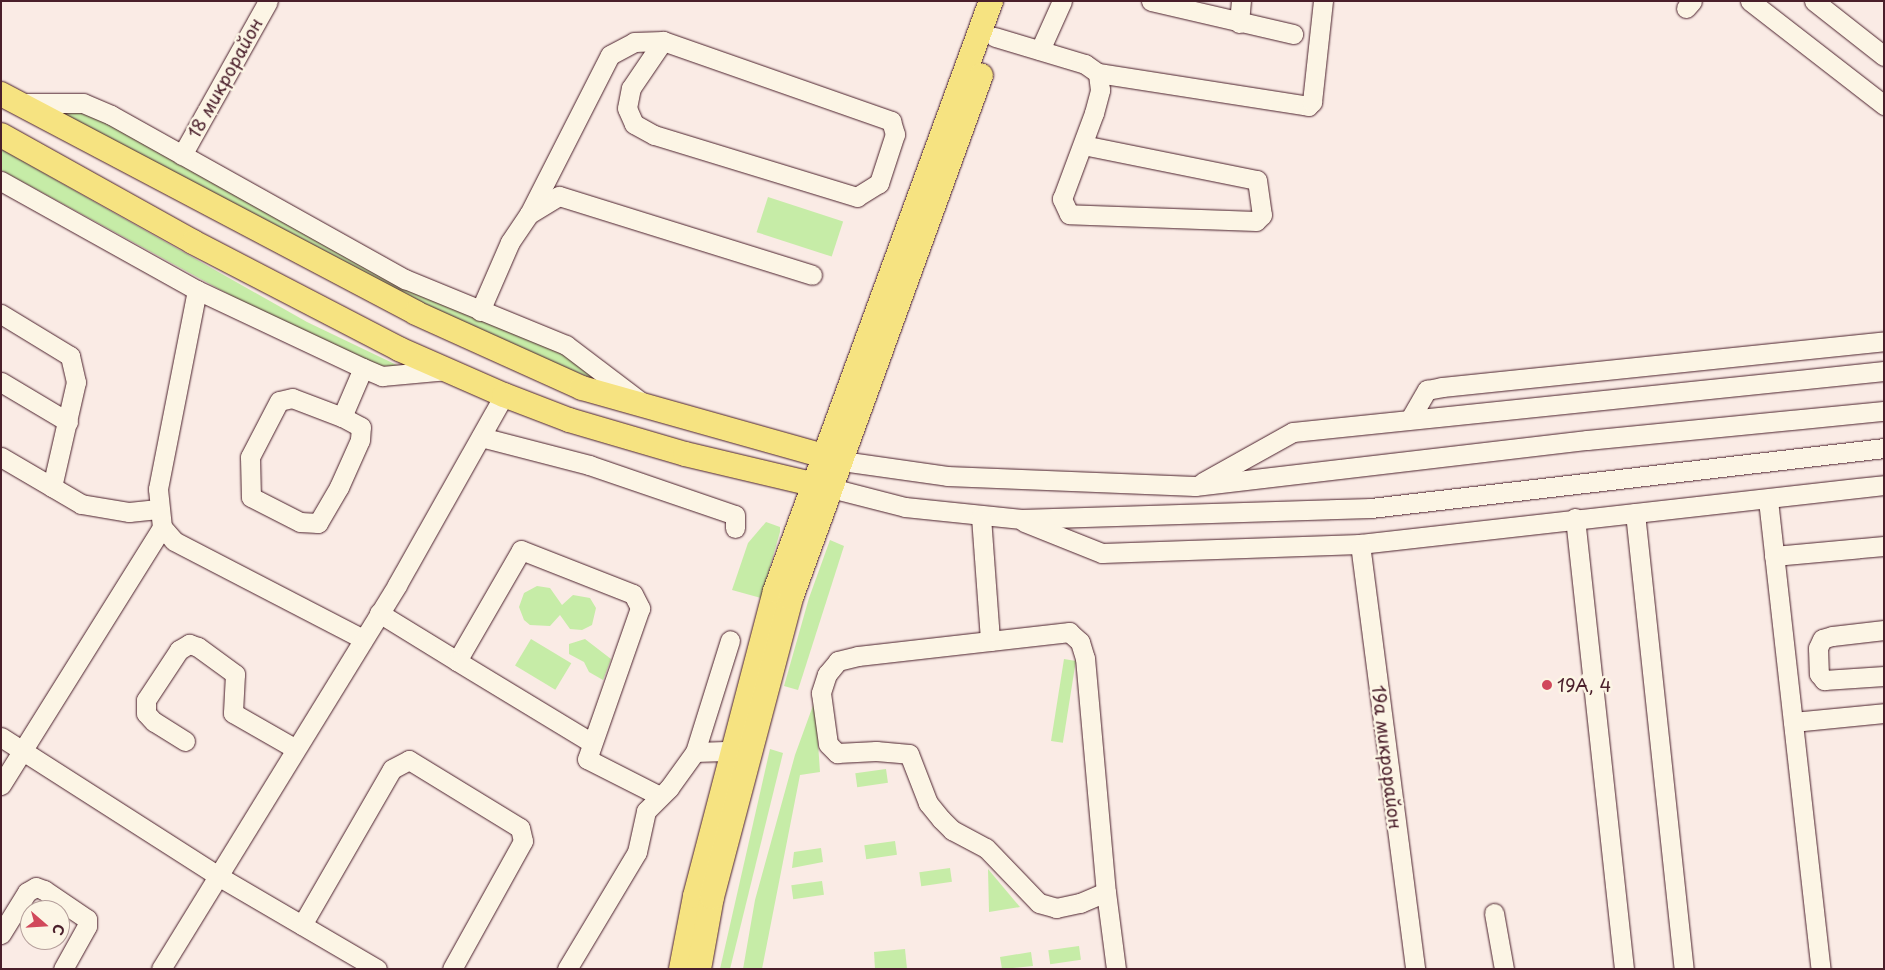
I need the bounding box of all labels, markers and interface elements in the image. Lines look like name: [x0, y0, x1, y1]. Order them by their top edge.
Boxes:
street label: 18 микрорайон: [183, 14, 267, 142]
place label: 19А, 4: [1557, 674, 1612, 696]
marker: 19А, 4: [1541, 679, 1553, 691]
street label: 19а микрорайон: [1367, 684, 1407, 830]
north arrow: [20, 900, 70, 950]
text: С: [47, 921, 70, 938]

